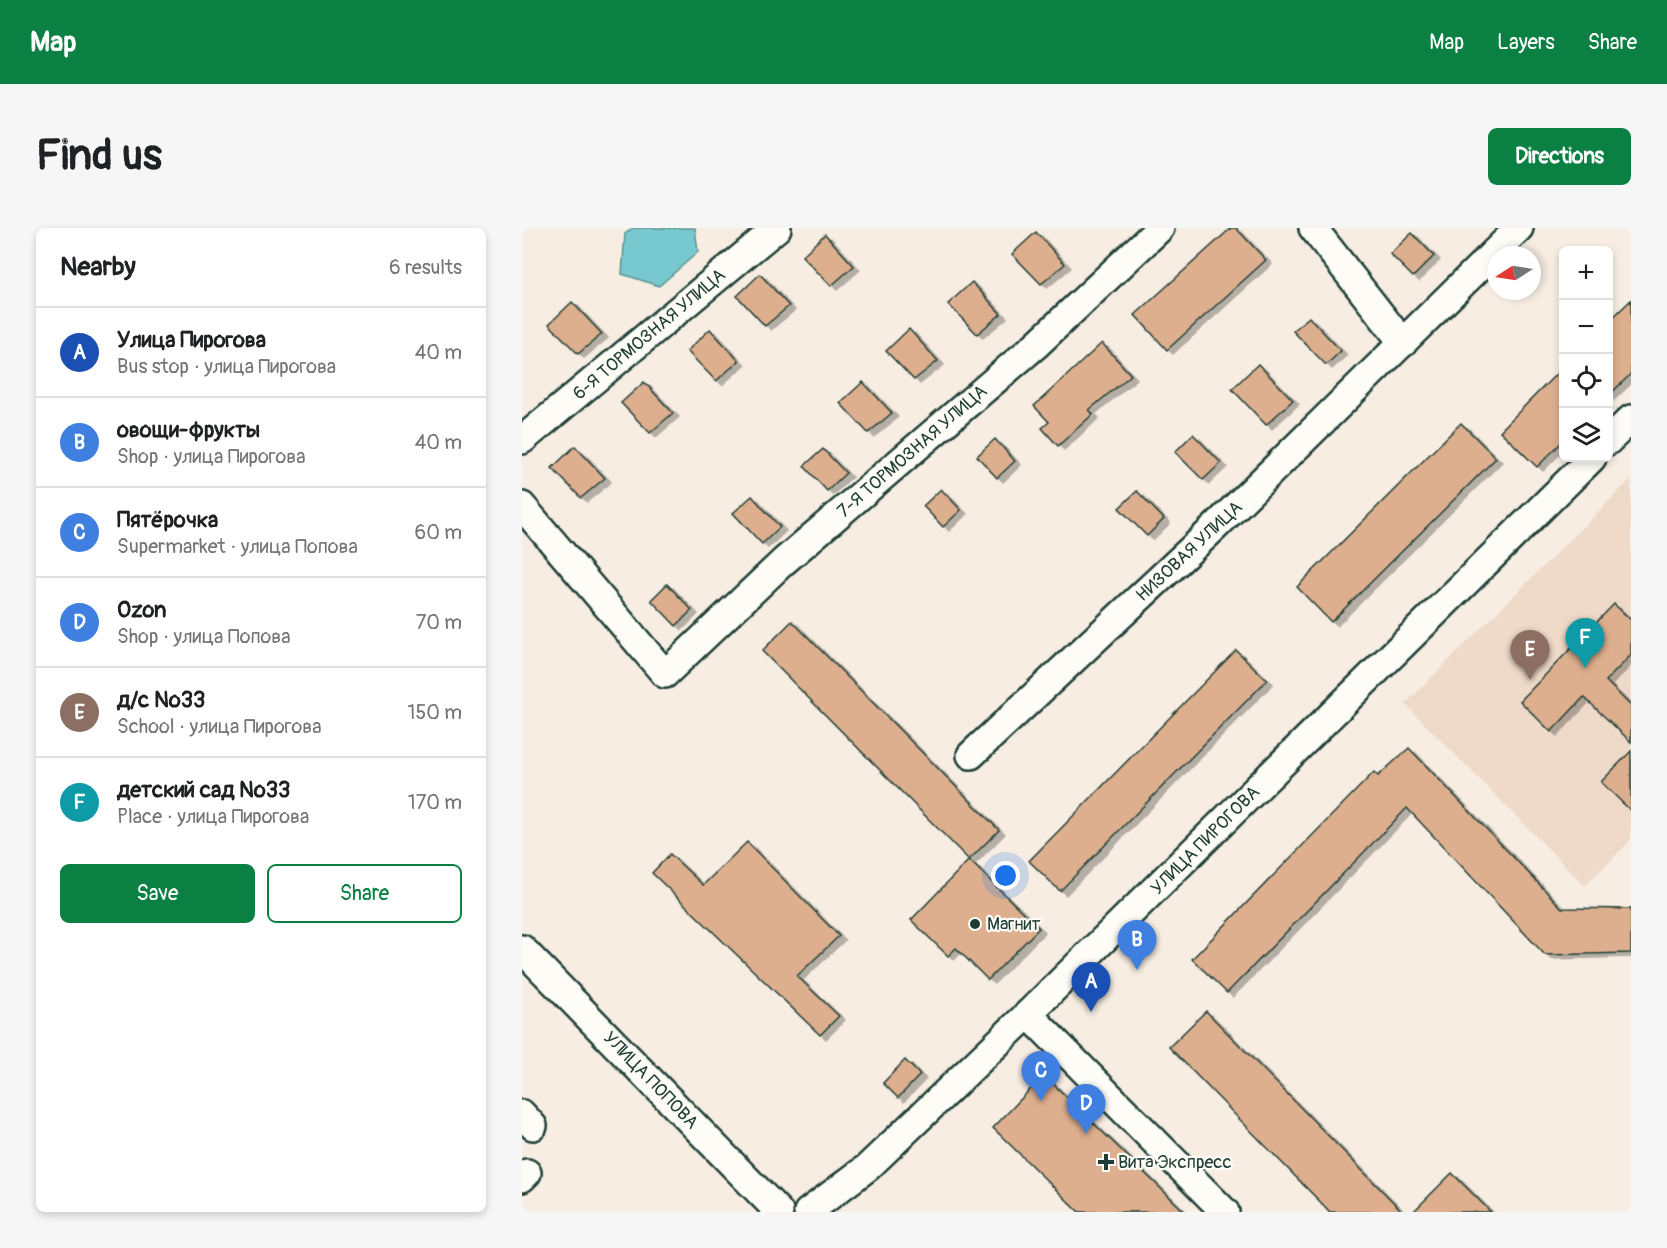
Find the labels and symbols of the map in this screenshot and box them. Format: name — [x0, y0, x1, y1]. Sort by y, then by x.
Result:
north arrow — [1487, 246, 1541, 300]
street label: 6-Я ТОРМОЗНАЯ УЛИЦА — [568, 264, 731, 405]
street label: 7-Я ТОРМОЗНАЯ УЛИЦА — [833, 380, 992, 523]
street label: НИЗОВАЯ УЛИЦА — [1131, 496, 1248, 607]
pin: F — [1566, 618, 1604, 668]
pin: E — [1510, 630, 1550, 680]
street label: УЛИЦА ПИРОГОВА — [1146, 781, 1265, 900]
your location — [991, 861, 1020, 890]
place label: Магнит — [987, 913, 1040, 936]
marker: Магнит — [968, 917, 982, 931]
pin: B — [1118, 920, 1156, 970]
pin: A — [1072, 962, 1110, 1012]
street label: УЛИЦА ПОПОВА — [598, 1027, 703, 1134]
pin: C — [1022, 1052, 1060, 1101]
pin: D — [1066, 1084, 1106, 1134]
place label: Вита Экспресс — [1118, 1151, 1232, 1174]
marker: Вита Экспресс — [1099, 1155, 1113, 1169]

